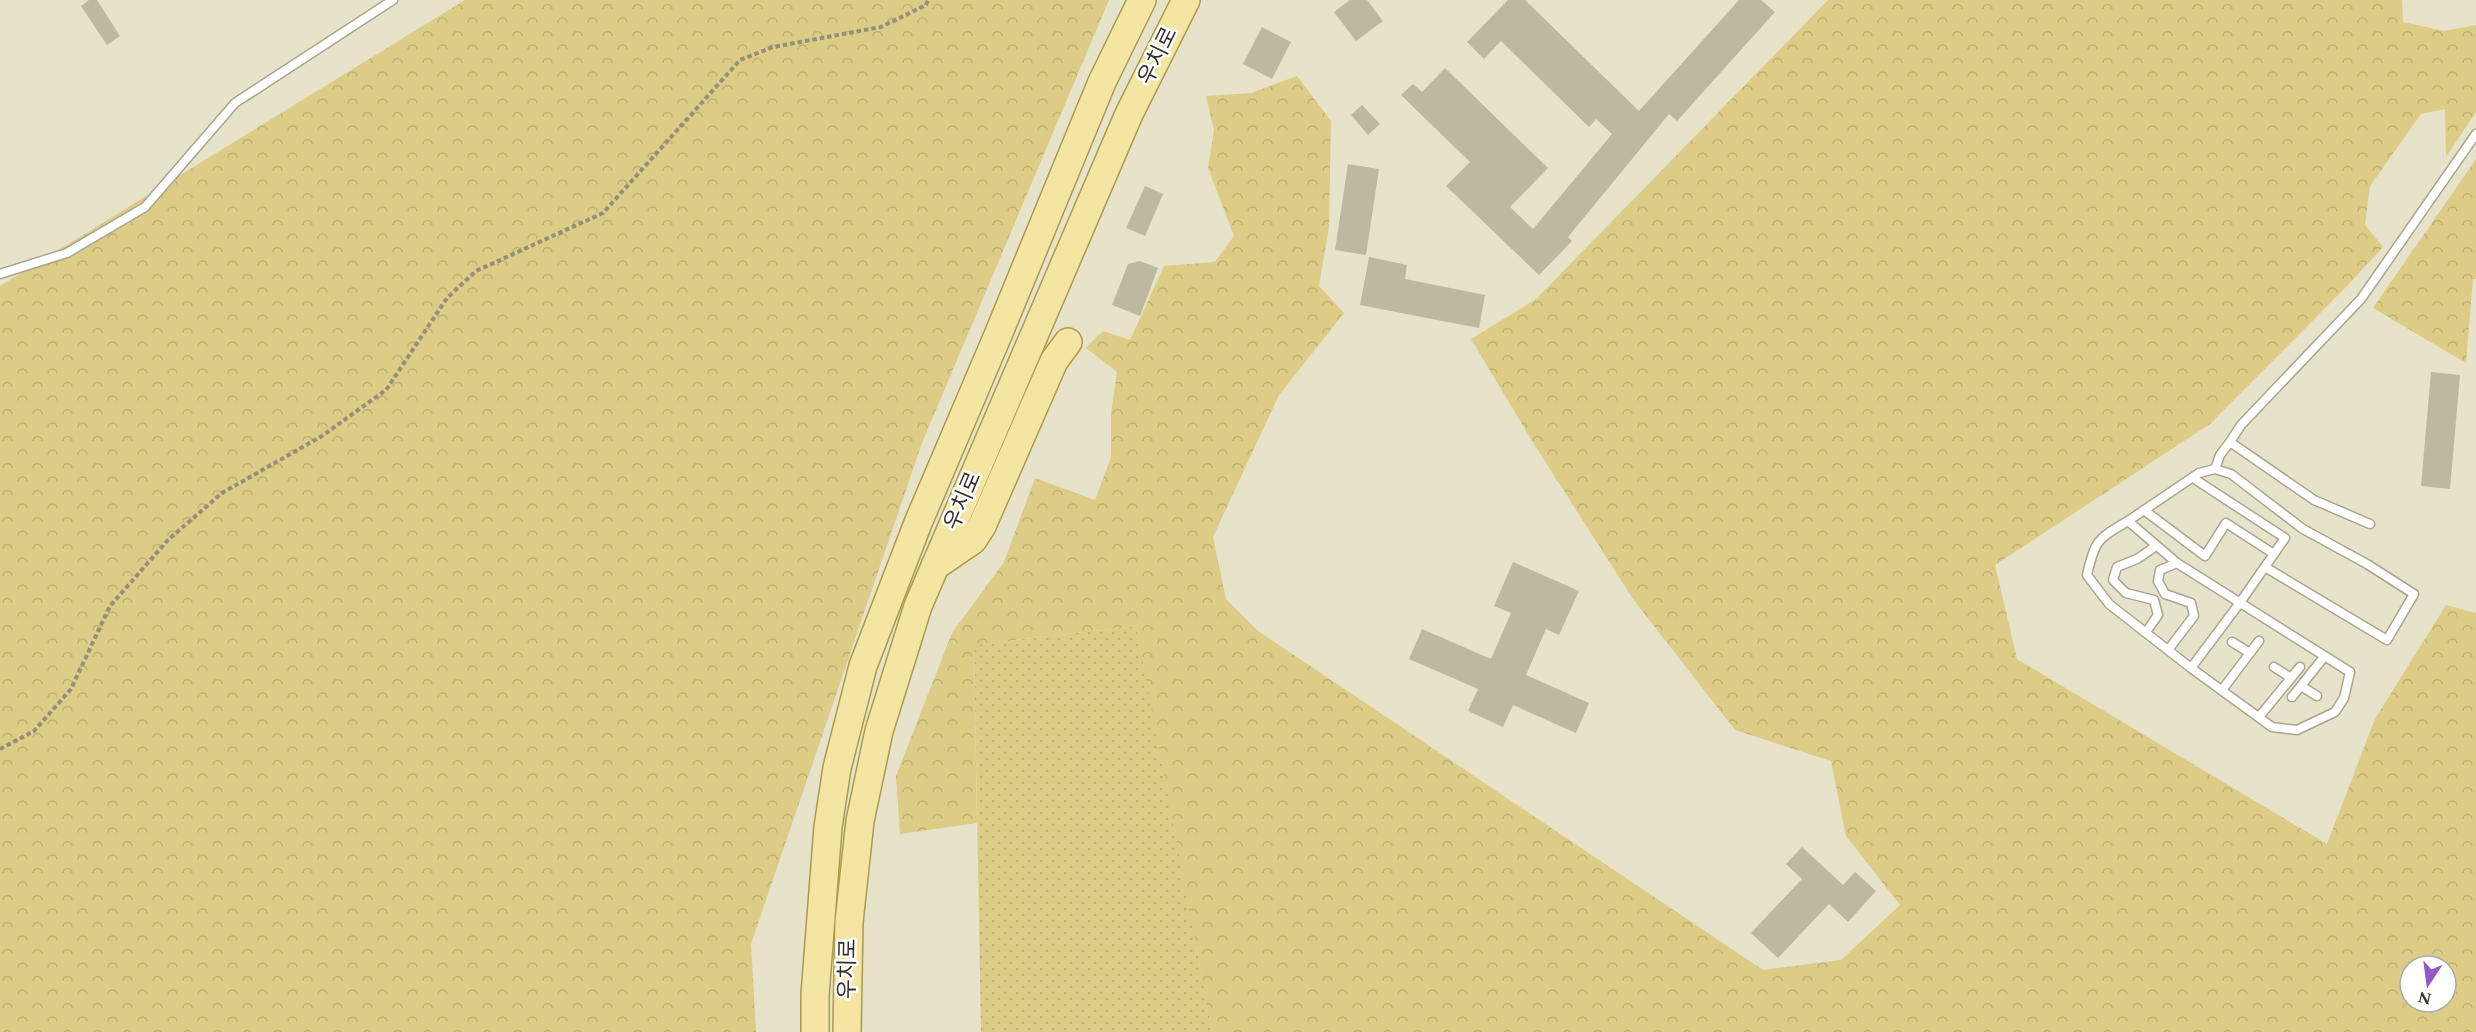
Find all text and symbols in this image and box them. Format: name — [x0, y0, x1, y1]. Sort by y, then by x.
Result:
street label: 우치로 — [1130, 21, 1186, 91]
street label: 우치로 — [936, 467, 990, 535]
street label: 우치로 — [831, 938, 865, 1000]
north arrow — [2398, 954, 2458, 1014]
text: N — [2416, 984, 2434, 1011]

